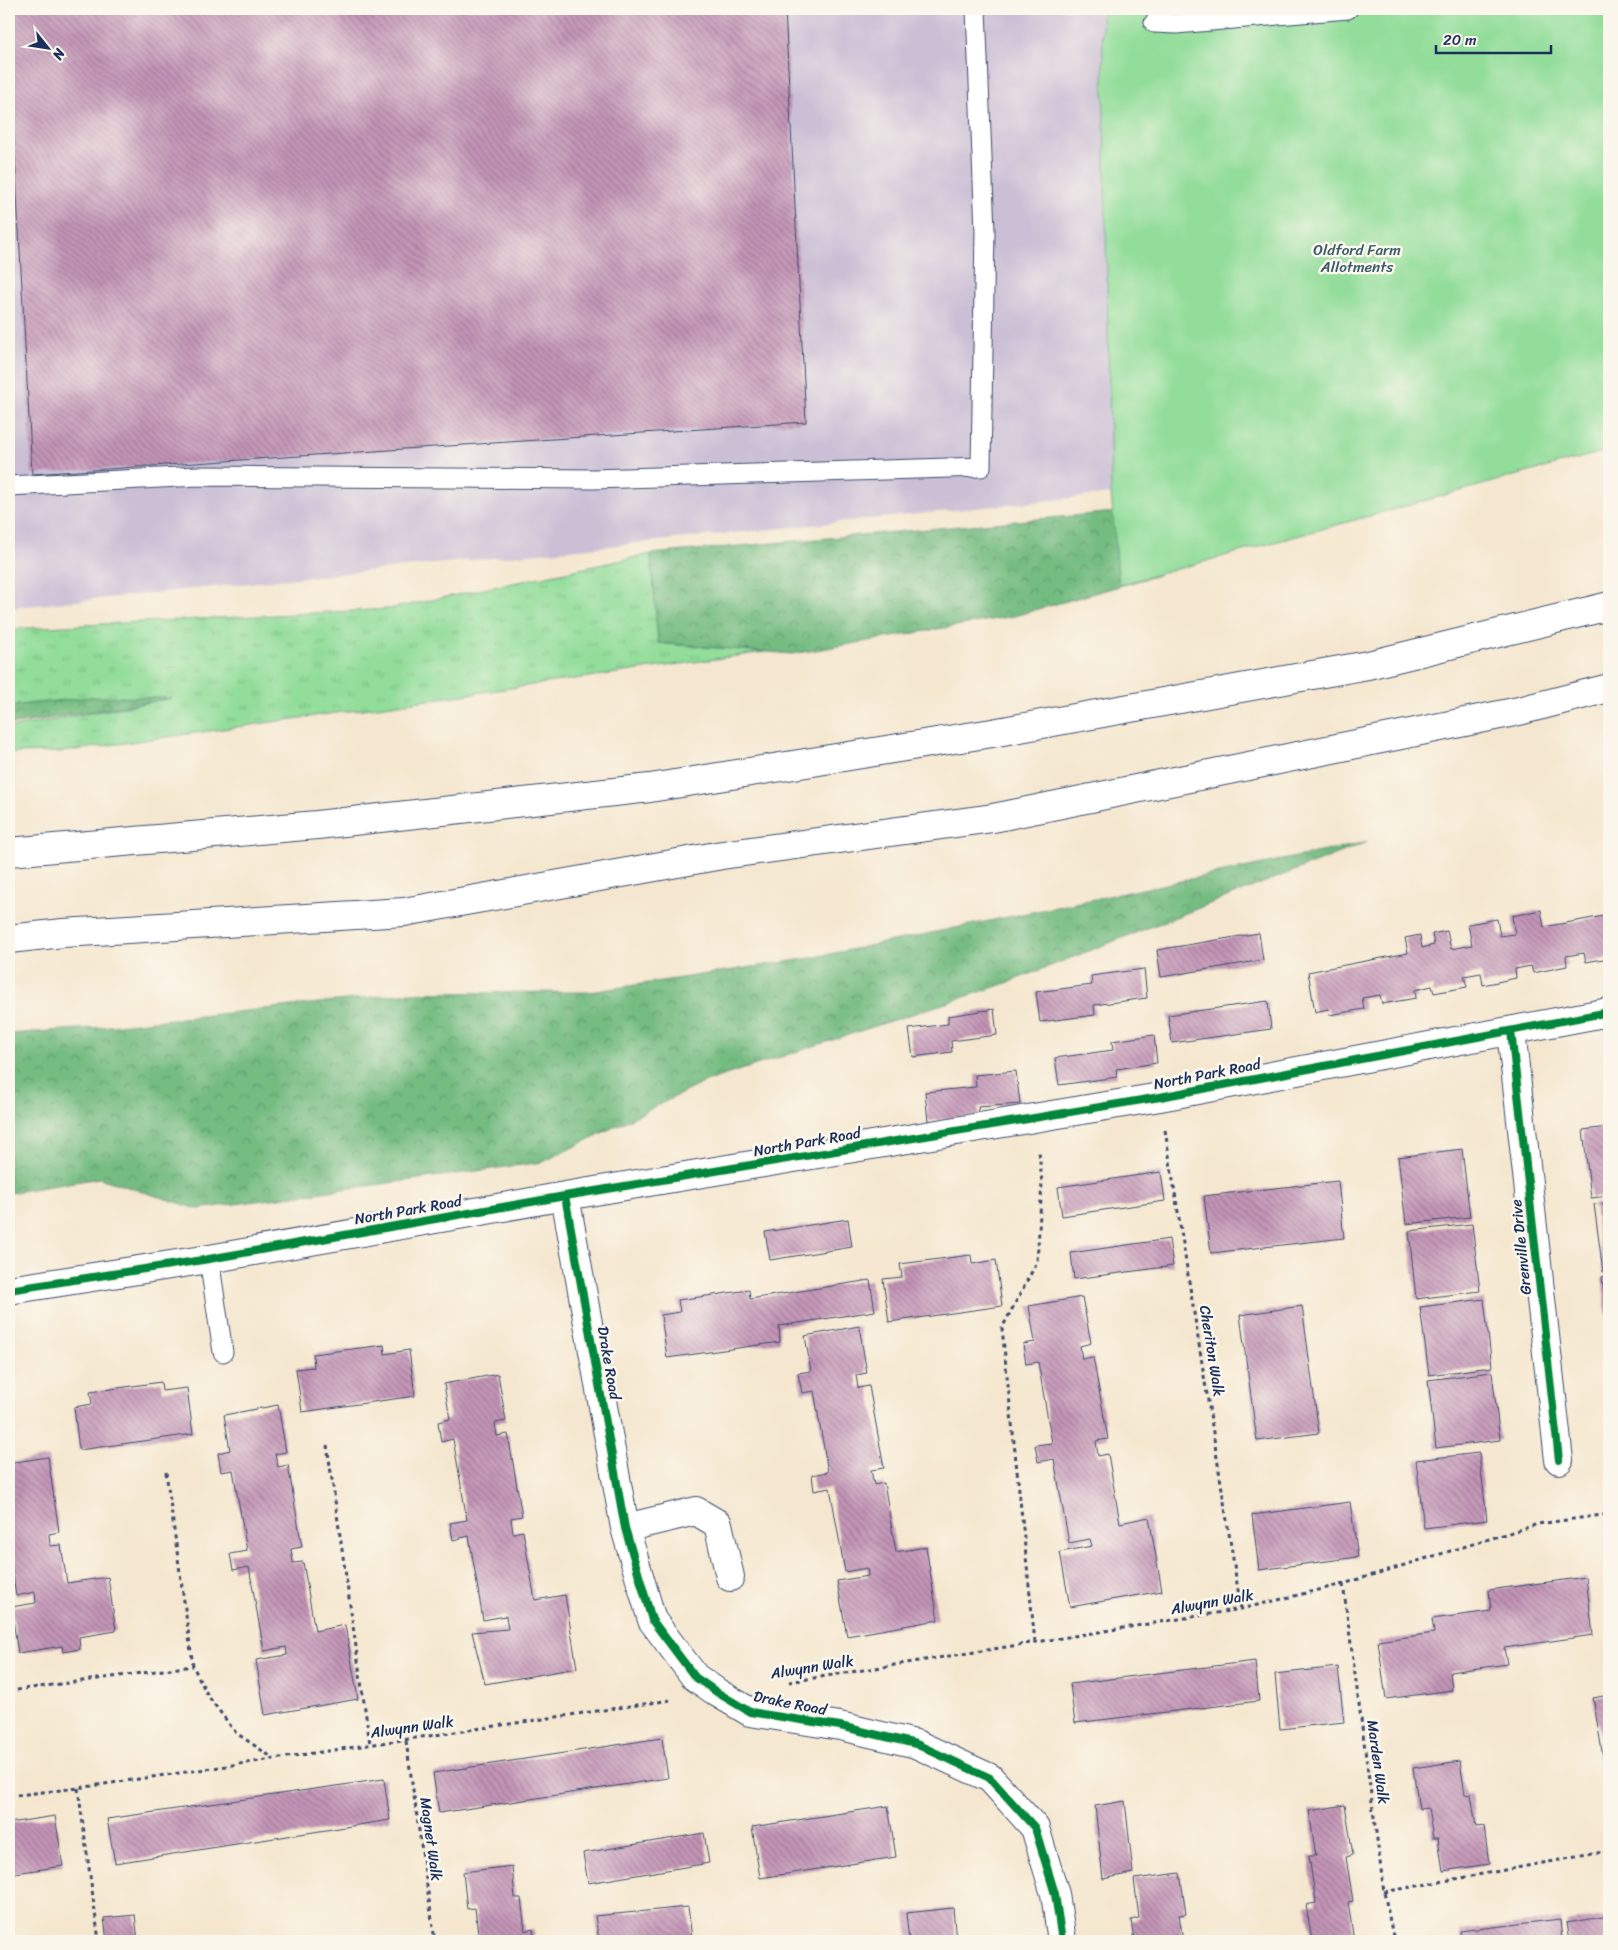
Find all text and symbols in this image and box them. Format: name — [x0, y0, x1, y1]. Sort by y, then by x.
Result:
north arrow — [22, 22, 72, 72]
scale bar — [1436, 22, 1550, 54]
text: 20 m — [1443, 27, 1477, 53]
text: N — [45, 43, 73, 65]
park label: Oldford Farm Allotments — [1313, 237, 1401, 280]
street label: North Park Road — [1151, 1051, 1264, 1097]
street label: North Park Road — [751, 1120, 864, 1164]
street label: North Park Road — [352, 1188, 465, 1232]
street label: Grenville Drive — [1503, 1198, 1539, 1296]
street label: Cheriton Walk — [1192, 1304, 1232, 1399]
street label: Drake Road — [590, 1324, 628, 1403]
street label: Alwynn Walk — [1168, 1582, 1256, 1622]
street label: Alwynn Walk — [768, 1647, 856, 1687]
street label: Drake Road — [751, 1683, 830, 1723]
street label: Alwynn Walk — [368, 1708, 456, 1746]
street label: Marden Walk — [1359, 1718, 1397, 1806]
street label: Magnet Walk — [412, 1795, 450, 1883]

